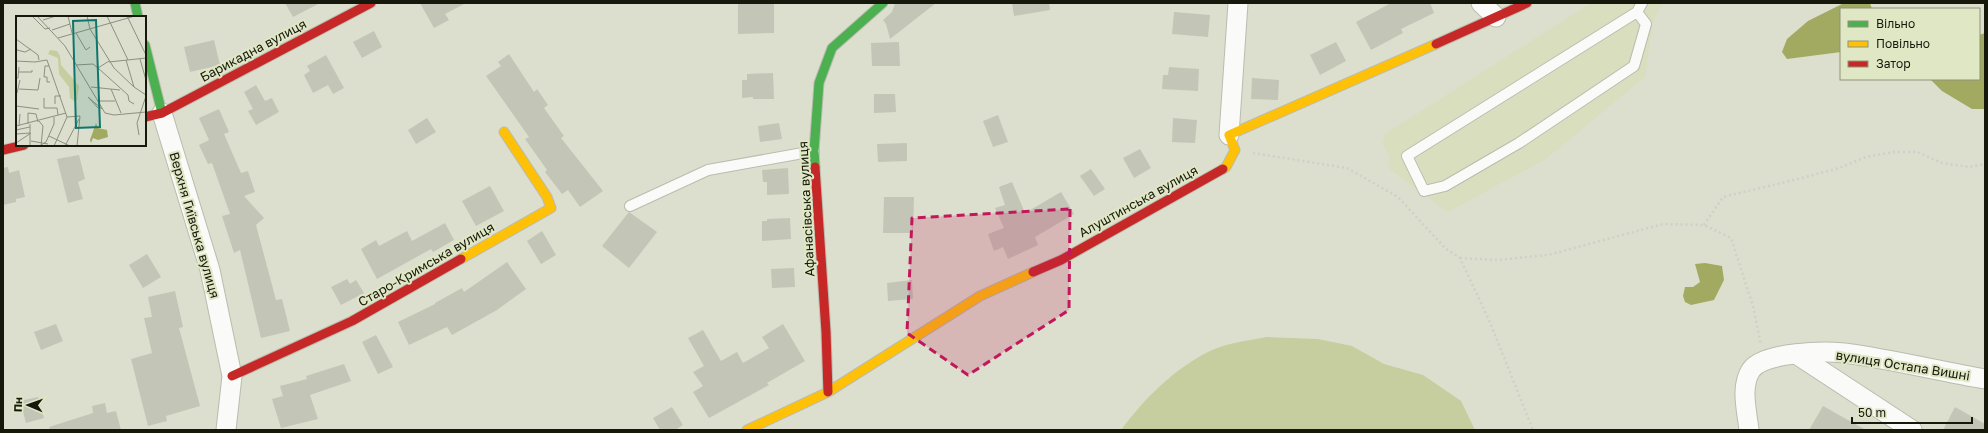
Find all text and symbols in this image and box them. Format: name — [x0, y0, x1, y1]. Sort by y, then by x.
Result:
legend — [1840, 8, 1980, 80]
street label: Барикадна вулиця — [197, 15, 309, 85]
inset map — [16, 16, 146, 146]
text: Вільно — [1876, 16, 1915, 31]
text: Повільно — [1876, 36, 1930, 51]
text: Затор — [1876, 56, 1911, 71]
street label: Афанасівська вулиця — [794, 141, 818, 277]
street label: Верхня Гиївська вулиця — [166, 150, 224, 300]
street label: Алуштинська вулиця — [1076, 162, 1200, 240]
street label: Старо-Кримська вулиця — [355, 218, 497, 310]
street label: вулиця Остапа Вишні — [1835, 346, 1971, 384]
north arrow — [8, 385, 48, 425]
text: Пн — [11, 397, 24, 412]
scale bar — [1852, 399, 1972, 425]
text: 50 m — [1858, 405, 1886, 420]

